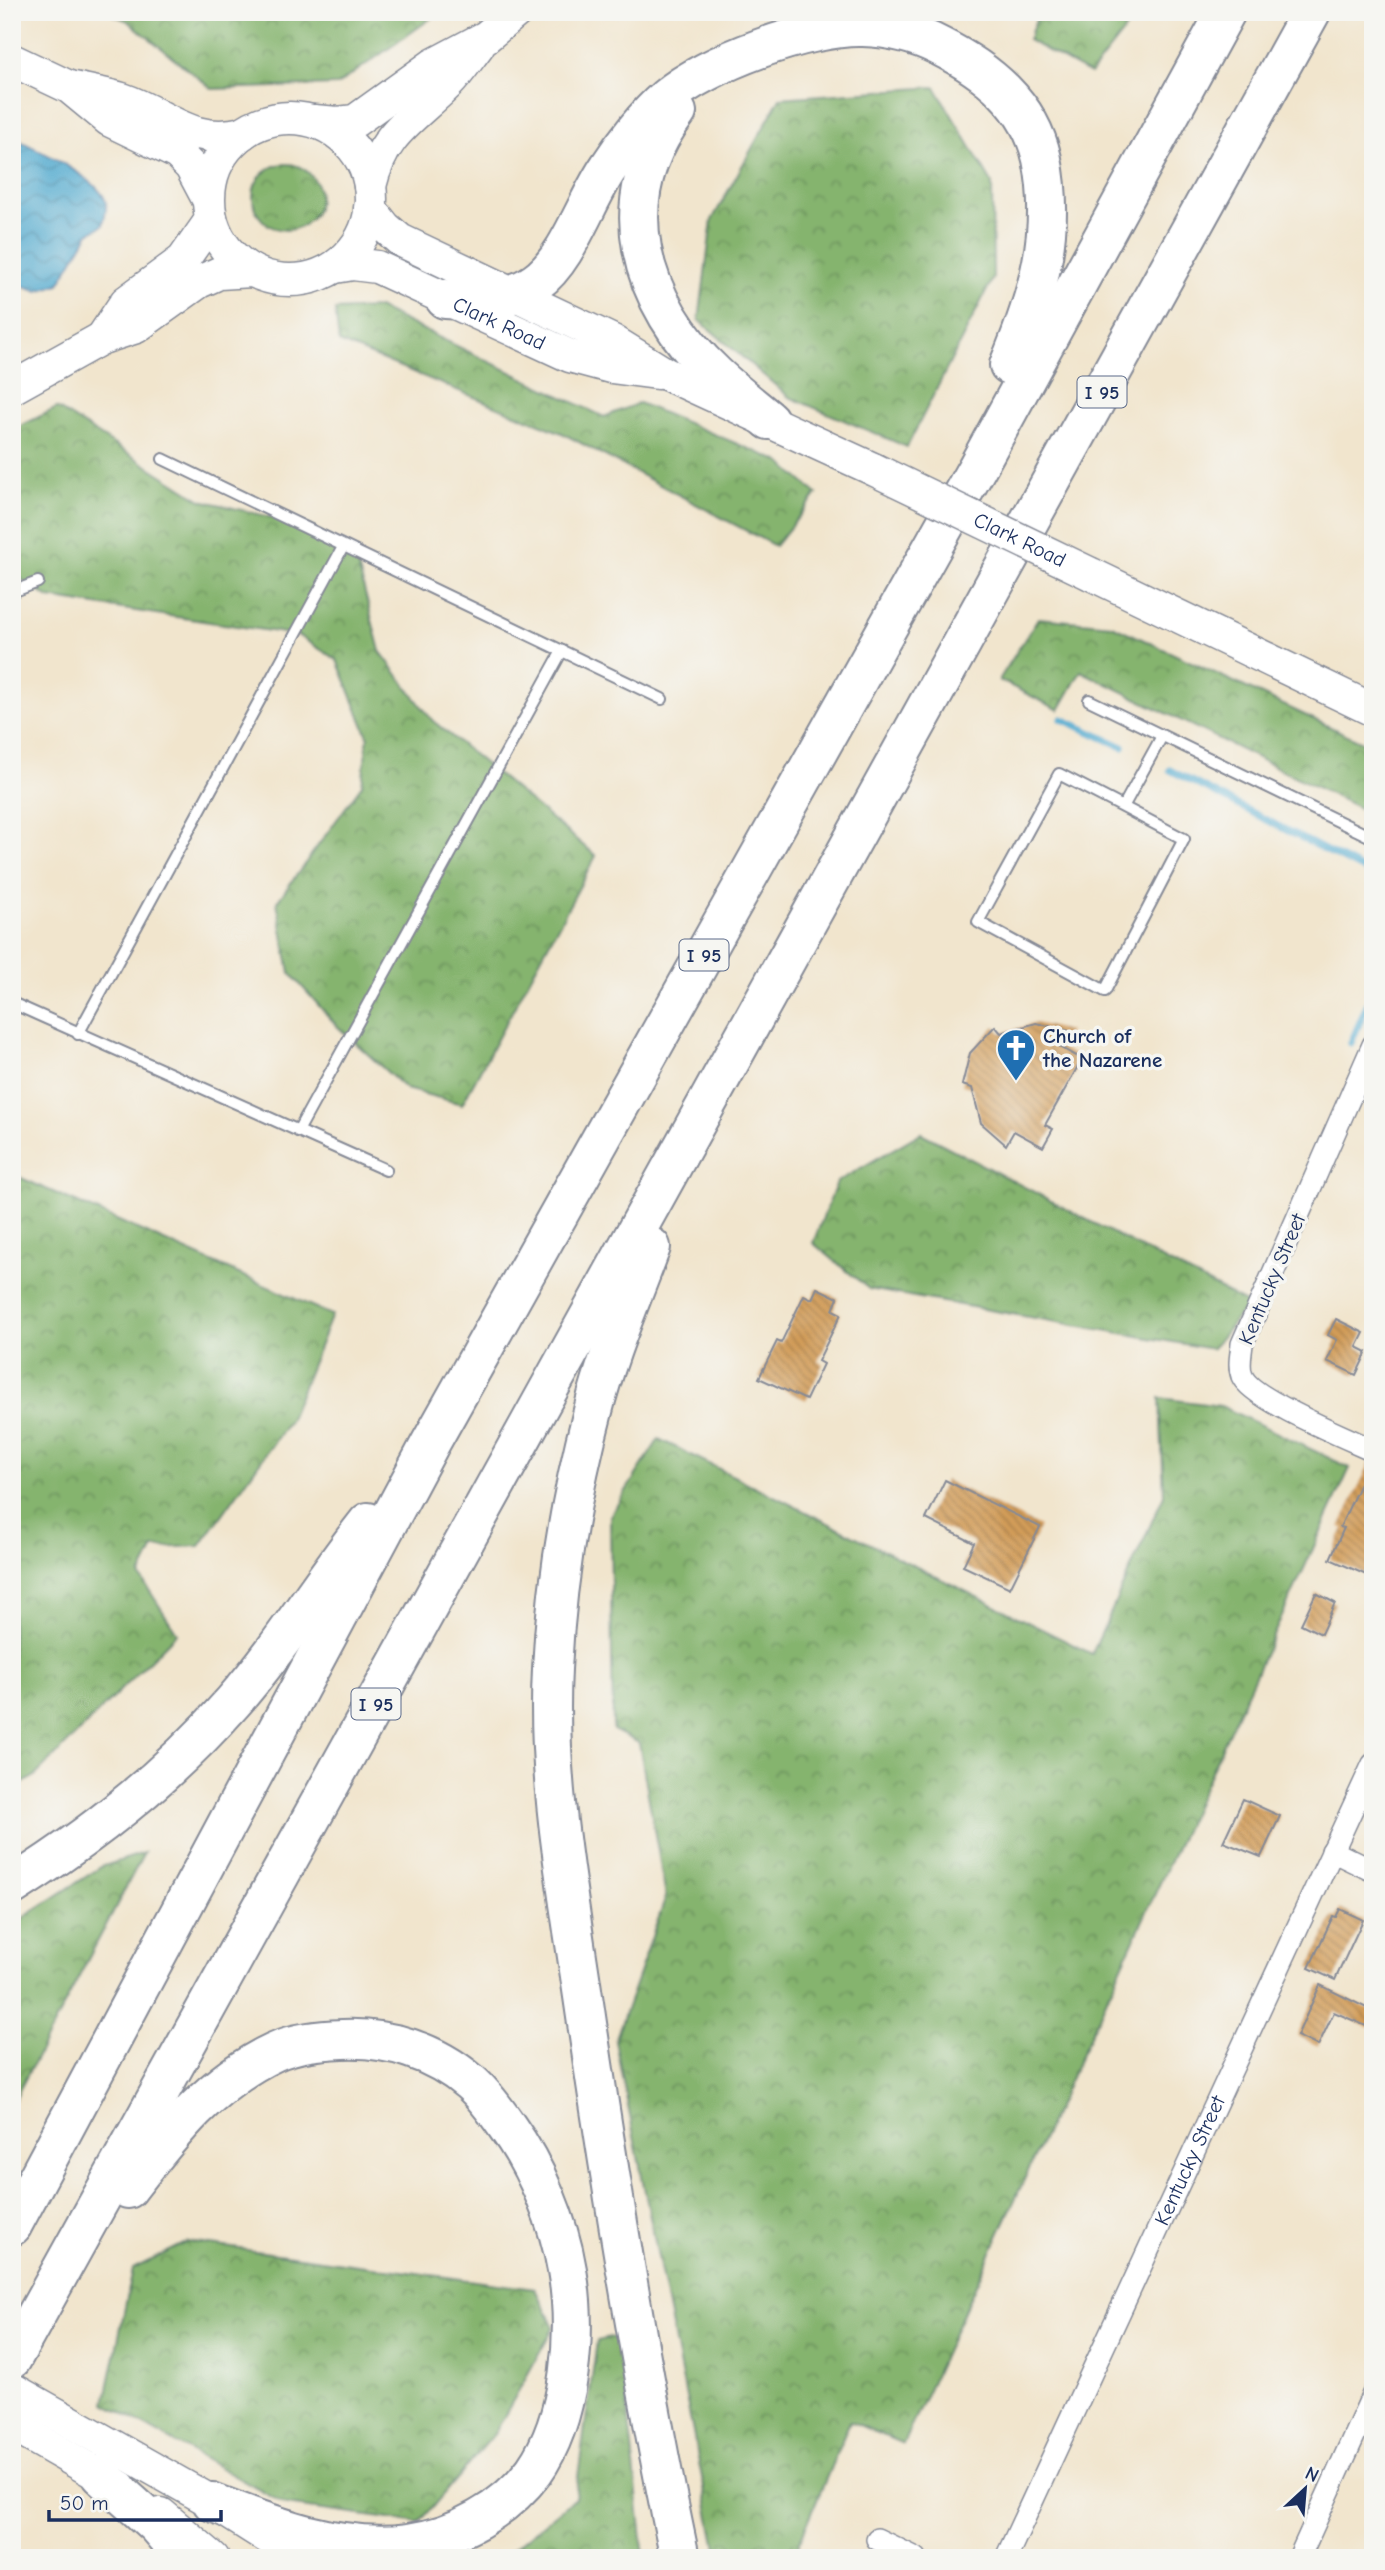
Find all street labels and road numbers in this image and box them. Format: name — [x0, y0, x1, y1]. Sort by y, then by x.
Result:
street label: Clark Road — [449, 292, 549, 355]
road number: I 95 — [1078, 376, 1126, 408]
street label: Clark Road — [970, 507, 1070, 572]
road number: I 95 — [680, 939, 728, 970]
street label: Kentucky Street — [1234, 1209, 1311, 1348]
road number: I 95 — [352, 1688, 400, 1720]
street label: Kentucky Street — [1150, 2091, 1230, 2229]

